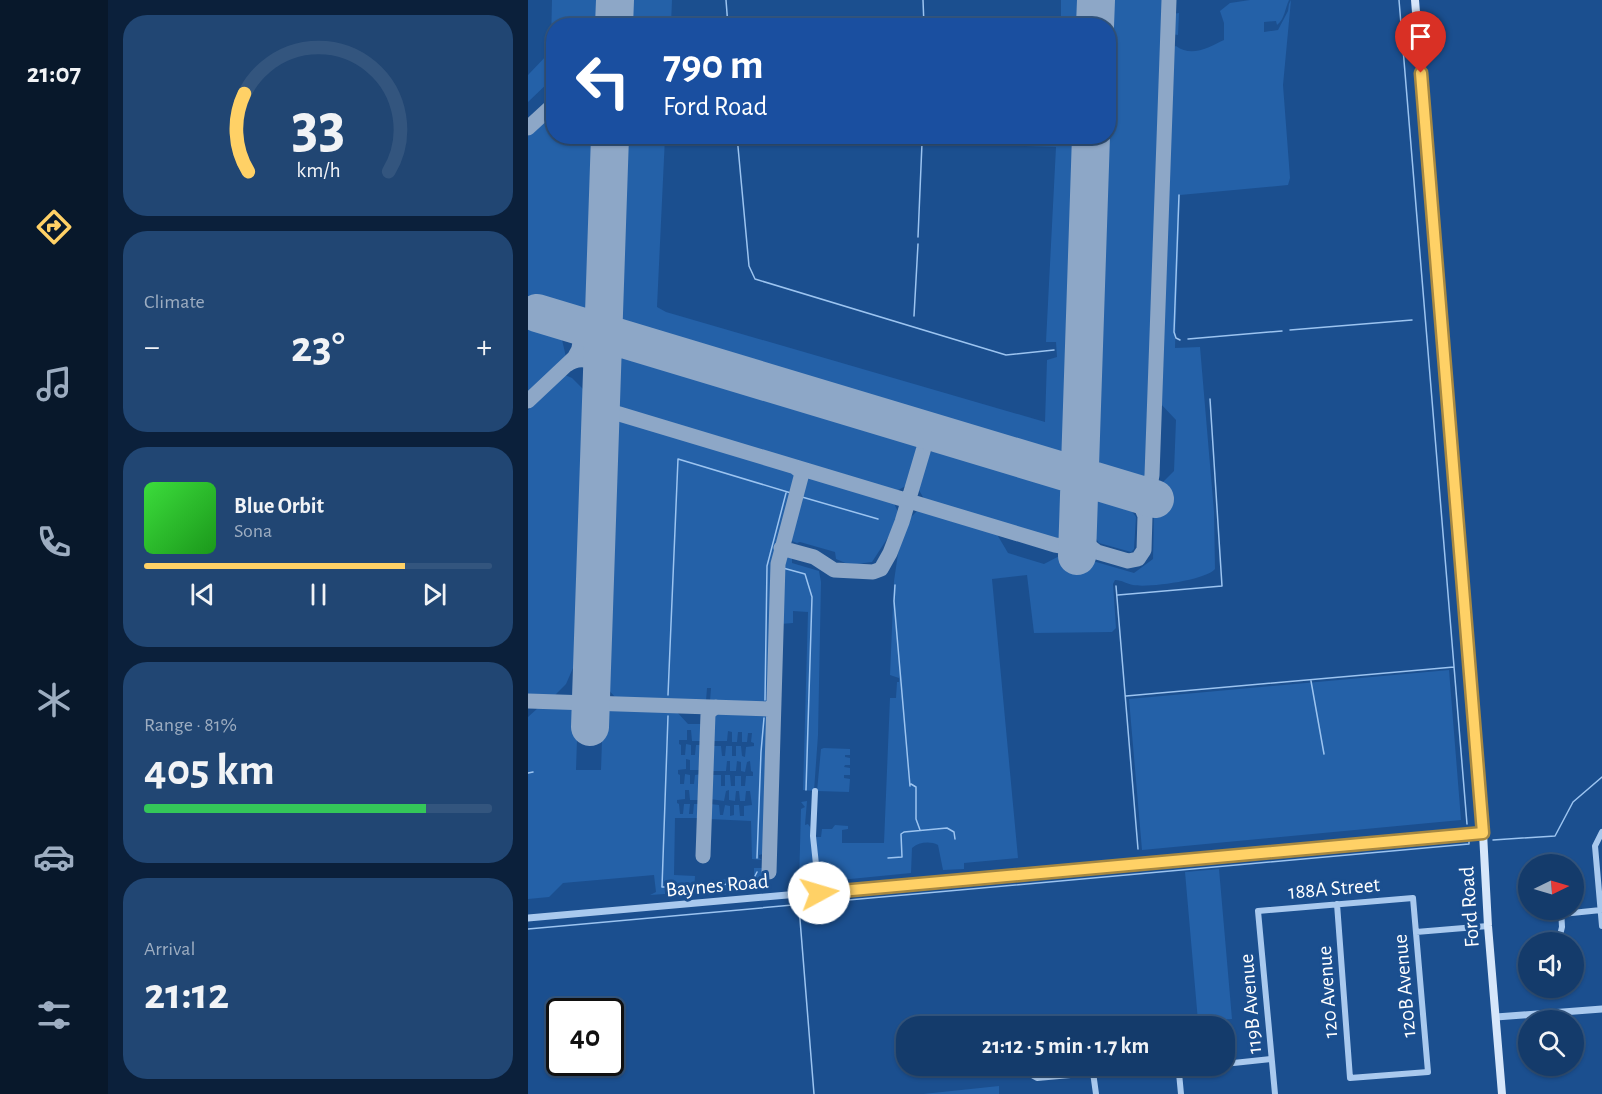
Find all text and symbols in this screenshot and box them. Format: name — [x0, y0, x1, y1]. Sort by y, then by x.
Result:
pin — [1395, 11, 1446, 73]
icon: arrive — [1404, 20, 1437, 53]
icon: left — [564, 42, 642, 120]
text: 790 m — [663, 44, 764, 86]
text: 21:07 — [27, 60, 81, 87]
text: Ford Road — [663, 93, 768, 120]
text: 33 — [291, 97, 345, 159]
text: km/h — [296, 161, 340, 182]
icon: directions — [33, 206, 75, 248]
text: Climate — [144, 292, 205, 312]
text: 23° — [291, 325, 345, 370]
text: − — [144, 331, 160, 364]
text: + — [476, 331, 492, 364]
icon: music — [33, 363, 75, 405]
text: Blue Orbit — [234, 495, 324, 517]
icon: phone — [33, 521, 75, 563]
text: Sona — [234, 521, 272, 541]
icon: previous — [186, 578, 219, 611]
icon: pause — [302, 578, 335, 611]
icon: next — [418, 578, 451, 611]
icon: climate — [33, 679, 75, 721]
text: Range · 81% — [144, 715, 237, 735]
text: 405 km — [144, 748, 275, 793]
icon: car — [33, 836, 75, 878]
north arrow — [1518, 854, 1584, 920]
map controls — [1518, 854, 1584, 1076]
position arrow — [787, 861, 851, 925]
street label: Ford Road — [1456, 866, 1483, 948]
street label: Baynes Road — [665, 871, 769, 900]
street label: 188A Street — [1287, 874, 1381, 903]
button: sound — [1518, 932, 1584, 998]
street label: 120B Avenue — [1390, 933, 1419, 1039]
text: Arrival — [144, 939, 195, 959]
street label: 120 Avenue — [1314, 945, 1341, 1039]
street label: 119B Avenue — [1236, 953, 1265, 1055]
text: 21:12 — [144, 972, 229, 1017]
icon: filters — [33, 994, 75, 1036]
speed limit sign: 40 — [546, 998, 624, 1076]
button: search — [1518, 1010, 1584, 1076]
text: 21:12 · 5 min · 1.7 km — [982, 1035, 1149, 1057]

